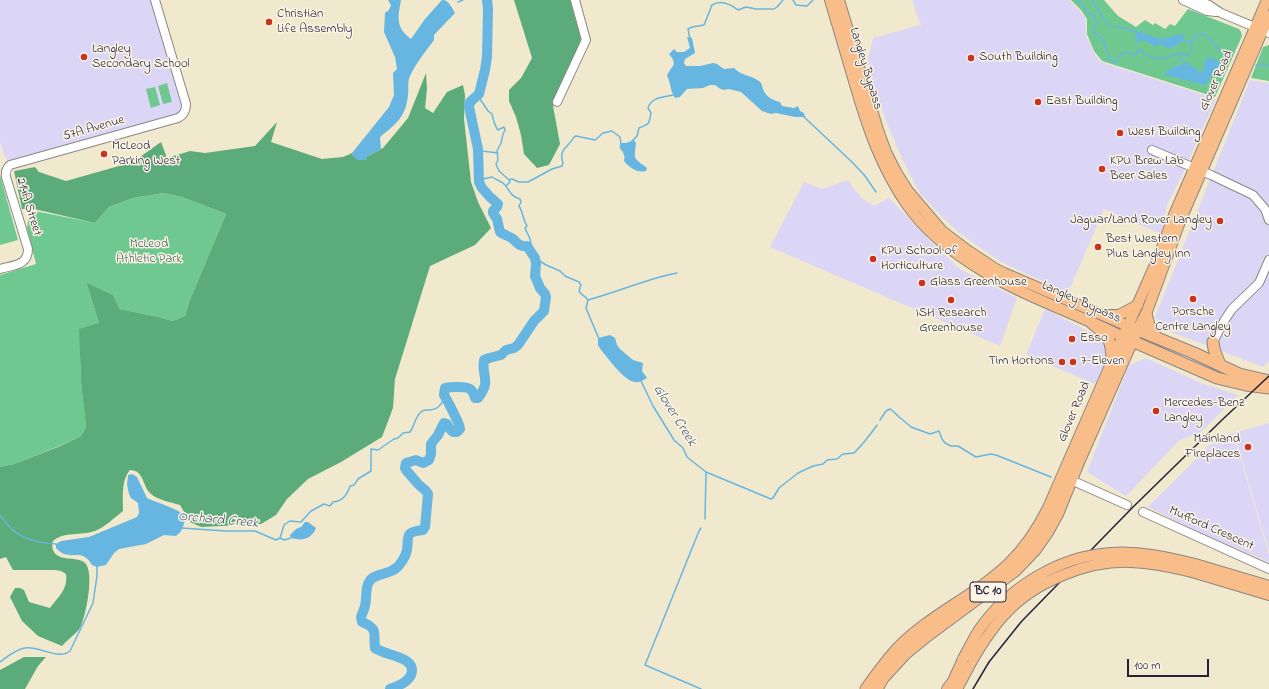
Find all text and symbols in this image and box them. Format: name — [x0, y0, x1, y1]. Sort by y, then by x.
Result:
place label: Christian Life Assembly — [277, 7, 352, 38]
marker: Christian Life Assembly — [264, 17, 274, 27]
street label: Langley Bypass — [845, 26, 885, 112]
place label: Langley Secondary School — [92, 42, 190, 73]
street label: Glover Road — [1197, 49, 1237, 113]
place label: South Building — [979, 50, 1058, 66]
marker: Langley Secondary School — [79, 52, 89, 62]
marker: South Building — [966, 53, 976, 63]
place label: East Building — [1046, 94, 1118, 110]
marker: East Building — [1033, 97, 1043, 107]
street label: 57A Avenue — [62, 113, 126, 145]
place label: West Building — [1128, 125, 1201, 141]
marker: West Building — [1115, 128, 1125, 138]
place label: McLeod Parking West — [112, 139, 180, 170]
marker: McLeod Parking West — [99, 149, 109, 159]
place label: KPU Brew Lab Beer Sales — [1110, 154, 1184, 185]
marker: KPU Brew Lab Beer Sales — [1097, 164, 1107, 174]
street label: 214A Street — [12, 176, 44, 238]
place label: Jaguar/Land Rover Langley — [1070, 213, 1212, 229]
marker: Jaguar/Land Rover Langley — [1215, 216, 1225, 226]
place label: Best Western Plus Langley Inn — [1106, 232, 1190, 263]
park label: McLeod Athletic Park — [116, 237, 182, 268]
marker: Best Western Plus Langley Inn — [1093, 242, 1103, 252]
place label: KPU School of Horticulture — [881, 244, 957, 275]
marker: KPU School of Horticulture — [868, 254, 878, 264]
place label: Glass Greenhouse — [930, 275, 1027, 291]
marker: Glass Greenhouse — [917, 278, 927, 288]
street label: Langley Bypass — [1039, 279, 1123, 327]
marker: Porsche Centre Langley — [1188, 294, 1198, 304]
marker: ISH Research Greenhouse — [946, 295, 956, 305]
place label: Porsche Centre Langley — [1155, 305, 1231, 336]
place label: ISH Research Greenhouse — [916, 306, 986, 337]
place label: Esso — [1080, 331, 1108, 347]
marker: Esso — [1067, 334, 1077, 344]
place label: Tim Hortons — [988, 354, 1054, 370]
place label: 7-Eleven — [1081, 354, 1125, 370]
marker: Tim Hortons — [1057, 357, 1067, 367]
marker: 7-Eleven — [1068, 357, 1078, 367]
street label: Glover Road — [1055, 380, 1095, 444]
water label: Glover Creek — [649, 382, 699, 450]
place label: Mercedes-Benz Langley — [1164, 396, 1244, 427]
marker: Mercedes-Benz Langley — [1151, 406, 1161, 416]
place label: Mainland Fireplaces — [1185, 432, 1240, 463]
marker: Mainland Fireplaces — [1243, 442, 1253, 452]
street label: Mufford Crescent — [1166, 503, 1256, 555]
water label: Orchard Creek — [177, 509, 259, 533]
road number: BC 10 — [970, 582, 1006, 602]
scale bar — [1129, 651, 1211, 677]
text: 100 m — [1134, 657, 1161, 675]

